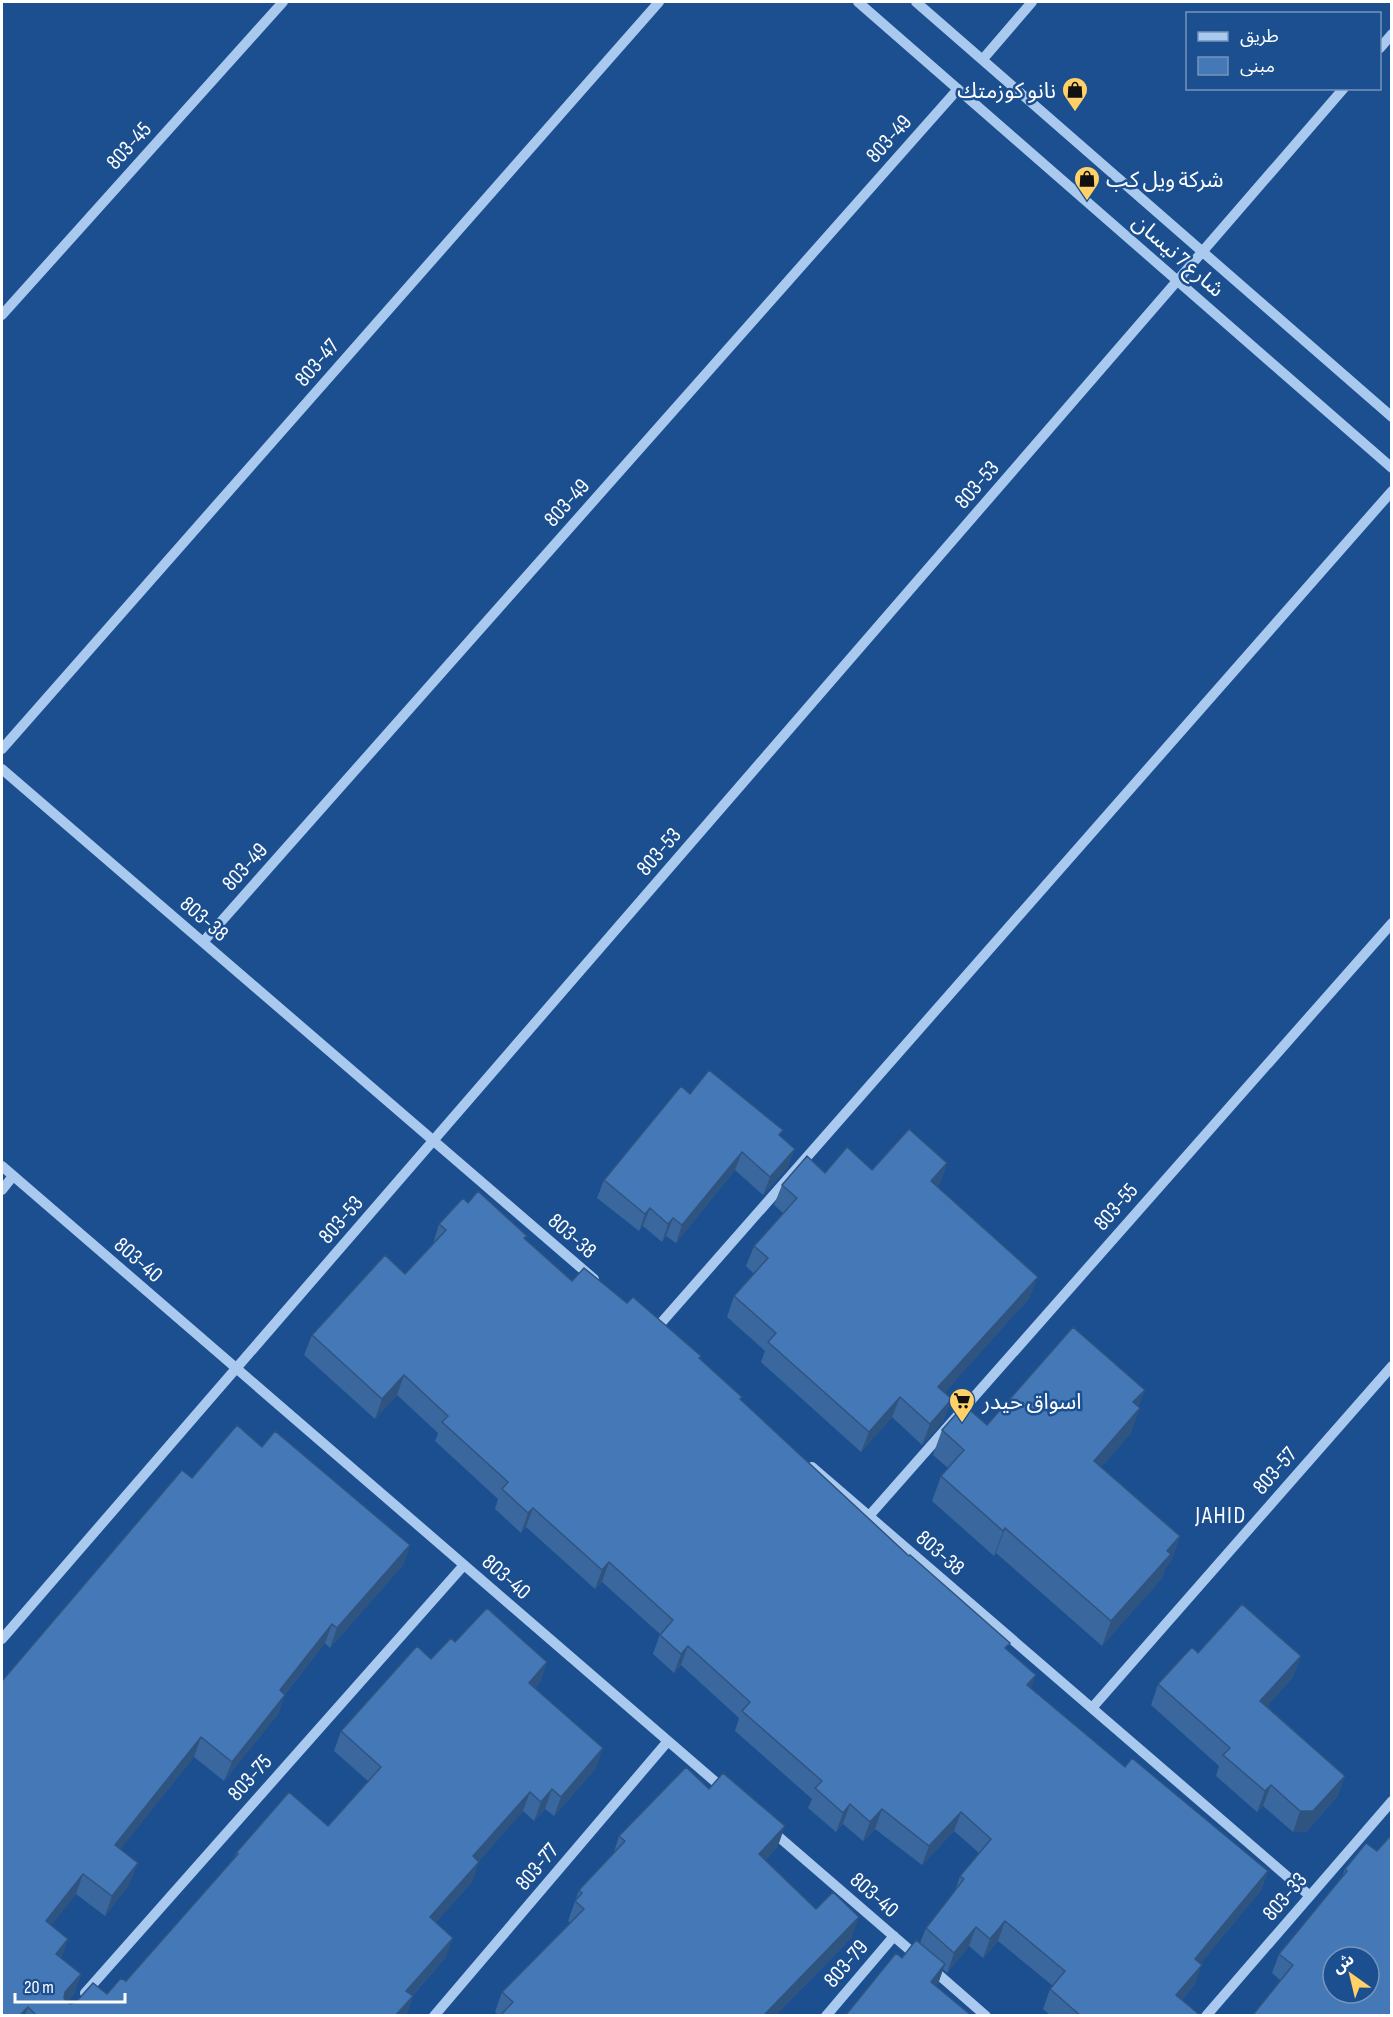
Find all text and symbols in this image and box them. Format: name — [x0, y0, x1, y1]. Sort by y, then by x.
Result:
legend — [1186, 12, 1381, 90]
text: طريق — [1240, 26, 1279, 47]
text: مبنى — [1240, 56, 1275, 77]
shop icon: نانو كوزمتك — [1060, 75, 1090, 113]
place label: نانو كوزمتك — [957, 78, 1056, 105]
street label: 803-49 — [860, 109, 918, 169]
street label: 803-45 — [101, 116, 158, 175]
shop icon: شركة ويل كب — [1072, 164, 1102, 202]
place label: شركة ويل كب — [1106, 167, 1223, 194]
street label: شارع 7 نيسان — [1125, 209, 1230, 305]
street label: 803-47 — [289, 333, 345, 392]
street label: 803-53 — [949, 455, 1005, 515]
street label: 803-49 — [538, 473, 596, 533]
street label: 803-53 — [631, 822, 687, 882]
street label: 803-49 — [216, 837, 274, 897]
street label: 803-38 — [174, 891, 234, 948]
street label: 803-55 — [1088, 1177, 1144, 1236]
street label: 803-53 — [313, 1190, 369, 1250]
street label: 803-38 — [542, 1208, 602, 1265]
street label: 803-40 — [108, 1232, 168, 1289]
supermarket icon: اسواق حيدر — [947, 1386, 977, 1424]
place label: اسواق حيدر — [981, 1389, 1082, 1416]
street label: 803-57 — [1247, 1441, 1303, 1500]
district label: JAHID — [1194, 1501, 1247, 1530]
street label: 803-38 — [910, 1525, 970, 1582]
street label: 803-40 — [476, 1549, 536, 1606]
street label: 803-75 — [222, 1749, 278, 1807]
street label: 803-77 — [510, 1838, 565, 1896]
street label: 803-40 — [844, 1867, 904, 1924]
street label: 803-33 — [1257, 1867, 1313, 1927]
street label: 803-79 — [818, 1935, 874, 1993]
north arrow — [1321, 1945, 1381, 2005]
text: ش — [1329, 1950, 1358, 1978]
scale bar — [15, 1966, 124, 2004]
text: 20 m — [24, 1977, 54, 1998]

